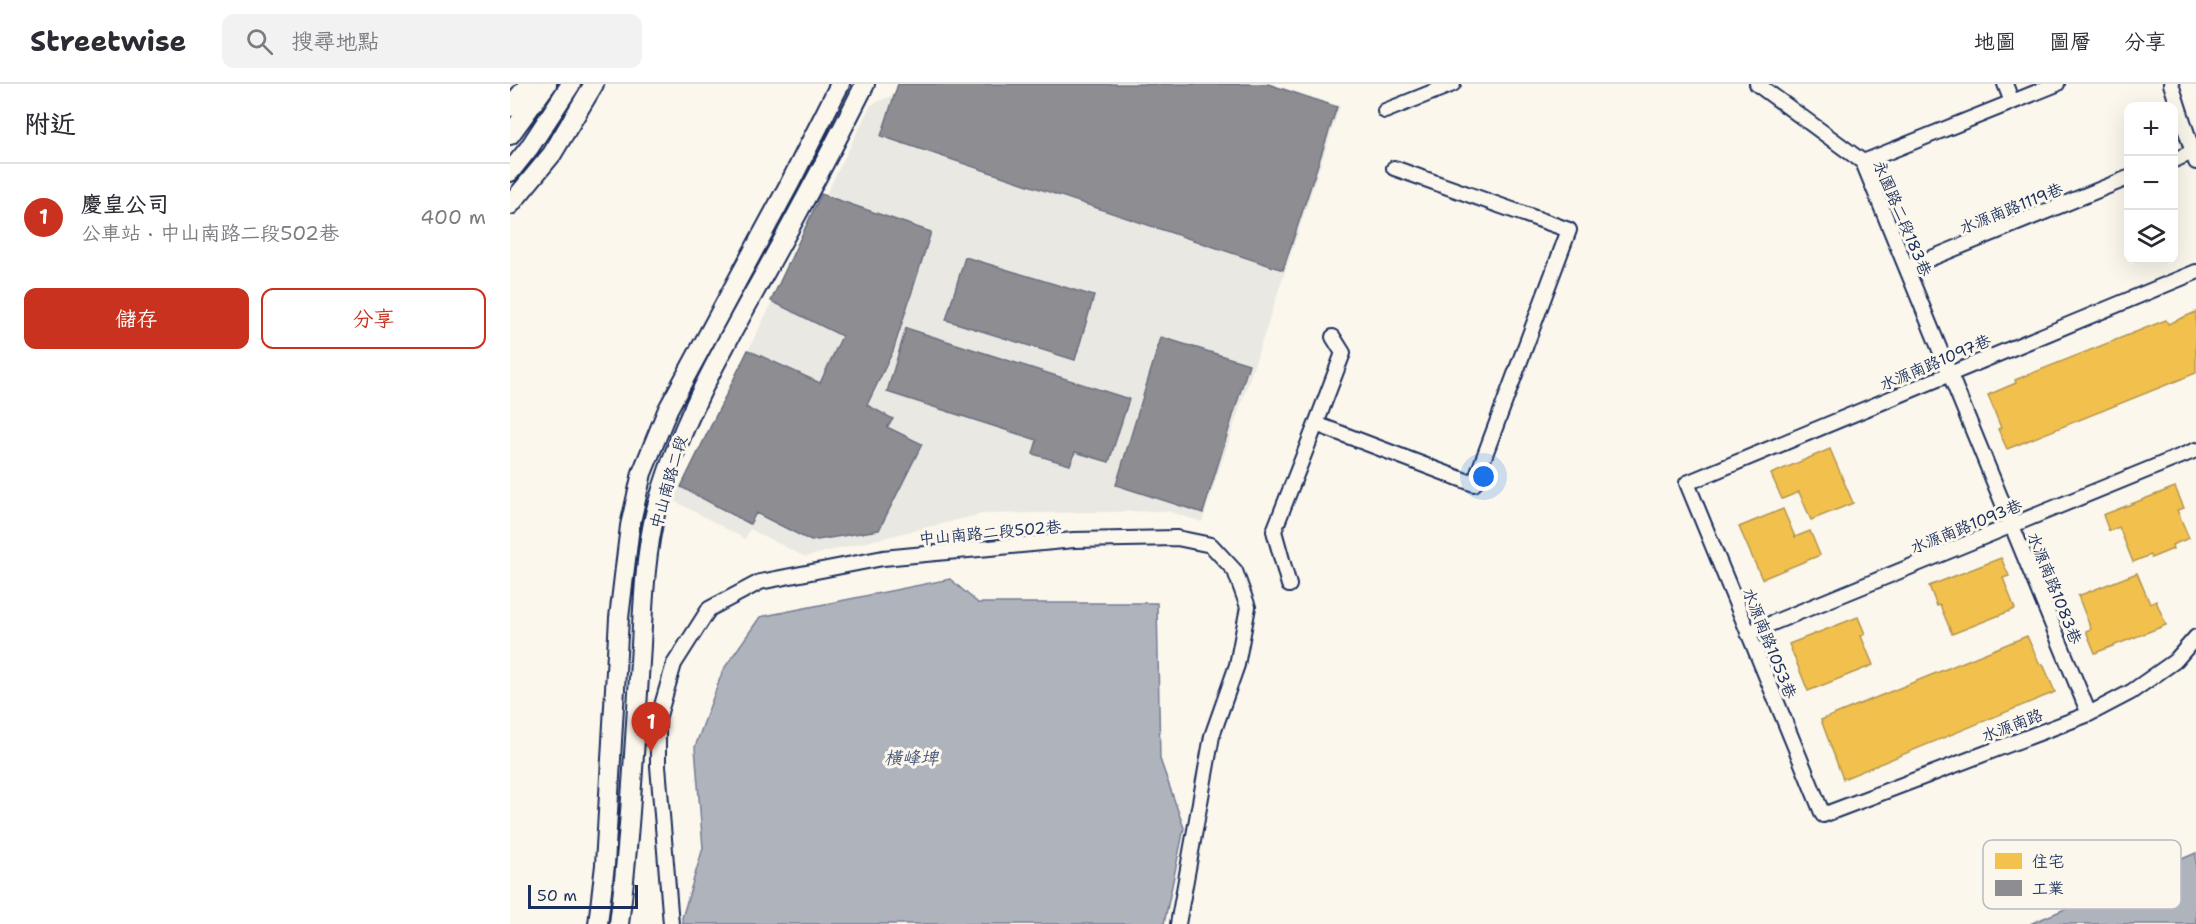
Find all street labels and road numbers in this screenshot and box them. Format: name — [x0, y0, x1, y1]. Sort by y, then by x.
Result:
street label: 永園路二段183巷 — [1869, 157, 1936, 279]
street label: 水源南路1119巷 — [1956, 178, 2066, 239]
street label: 水源南路1097巷 — [1877, 330, 1994, 395]
street label: 中山南路二段 — [645, 433, 692, 531]
street label: 水源南路1093巷 — [1907, 495, 2025, 558]
street label: 中山南路二段502巷 — [918, 516, 1062, 549]
street label: 水源南路1083巷 — [2023, 529, 2087, 647]
street label: 水源南路1053巷 — [1738, 585, 1801, 702]
street label: 水源南路 — [1979, 704, 2046, 747]

